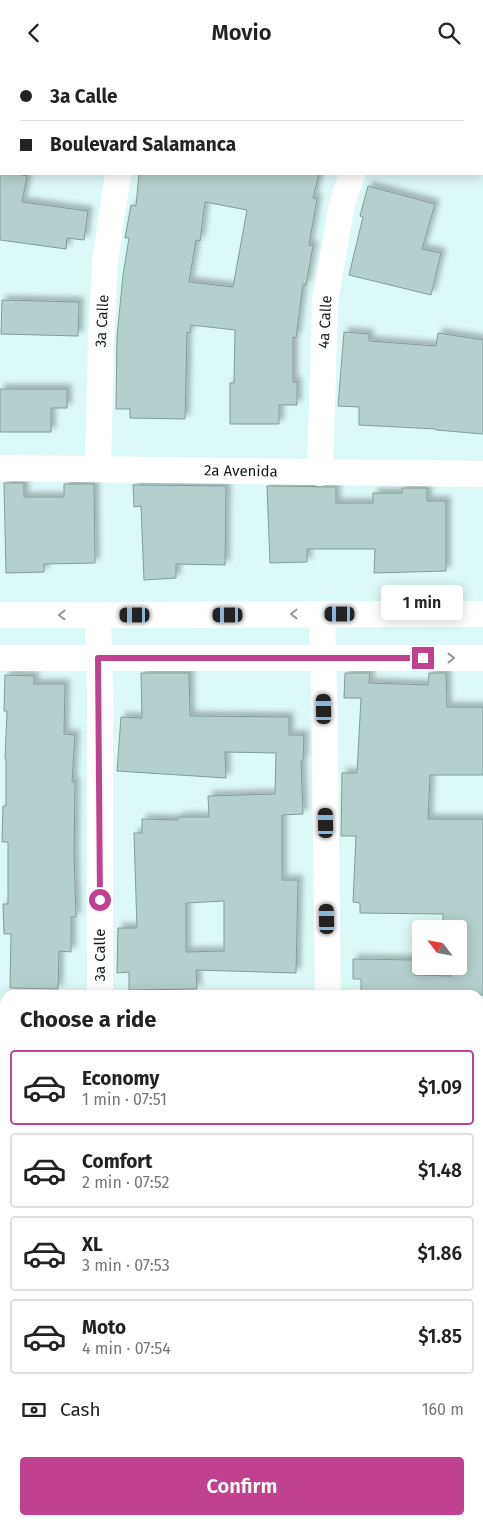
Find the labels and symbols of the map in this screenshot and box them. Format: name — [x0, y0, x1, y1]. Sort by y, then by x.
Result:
street label: 3a Calle — [92, 294, 112, 348]
street label: 4a Calle — [315, 295, 335, 349]
street label: 2a Avenida — [204, 461, 278, 481]
callout: 1 min — [382, 585, 464, 621]
car — [325, 607, 355, 622]
car — [120, 608, 150, 623]
car — [213, 608, 243, 623]
one-way arrow — [290, 609, 298, 619]
one-way arrow — [58, 610, 66, 620]
route end — [412, 647, 434, 669]
one-way arrow — [448, 653, 455, 663]
car — [316, 694, 331, 724]
car — [318, 808, 333, 838]
route start — [89, 889, 111, 911]
car — [319, 904, 334, 934]
north arrow — [412, 920, 468, 975]
street label: 3a Calle — [91, 929, 109, 981]

